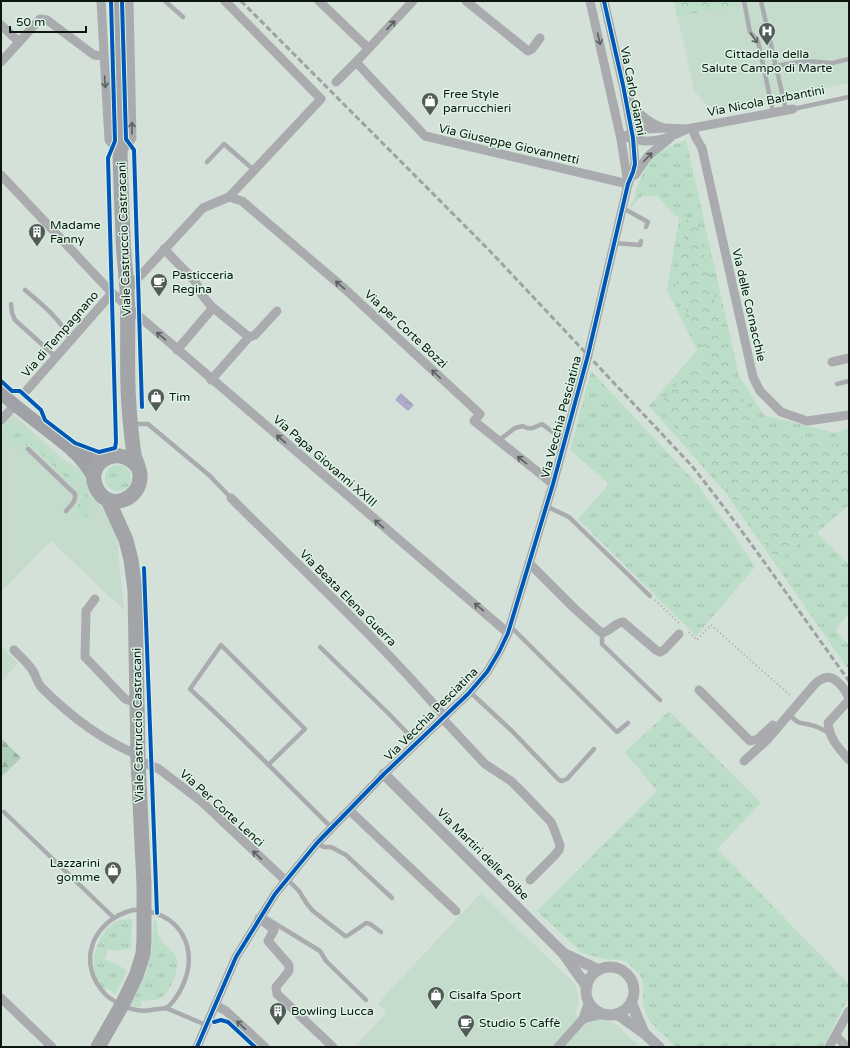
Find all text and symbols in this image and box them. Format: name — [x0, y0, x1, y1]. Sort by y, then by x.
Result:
scale bar — [10, 8, 86, 34]
text: 50 m — [16, 15, 45, 29]
one-way arrow — [386, 20, 396, 30]
hospital icon: Cittadella della Salute Campo di Marte — [757, 21, 777, 46]
one-way arrow — [596, 32, 603, 45]
one-way arrow — [750, 32, 758, 43]
street label: Via Carlo Gianni — [617, 45, 649, 137]
place label: Cittadella della Salute Campo di Marte — [702, 47, 833, 75]
one-way arrow — [101, 75, 108, 88]
street label: Via Nicola Barbantini — [706, 83, 826, 119]
place label: Free Style parrucchieri — [443, 87, 511, 115]
shop icon: Free Style parrucchieri — [420, 91, 440, 116]
street label: Via Giuseppe Giovannetti — [437, 121, 581, 167]
one-way arrow — [128, 122, 136, 135]
one-way arrow — [643, 152, 652, 162]
street label: Viale Castruccio Castracani — [114, 162, 134, 316]
place label: Madame Fanny — [50, 218, 101, 246]
building icon: Madame Fanny — [27, 222, 47, 247]
street label: Via delle Cornacchie — [729, 247, 769, 363]
place label: Pasticceria Regina — [172, 268, 234, 296]
cafe icon: Pasticceria Regina — [149, 272, 169, 297]
one-way arrow — [335, 281, 346, 290]
street label: Via per Corte Bozzi — [362, 287, 450, 371]
street label: Via di Tempagnano — [19, 288, 101, 380]
one-way arrow — [156, 332, 166, 341]
street label: Via Vecchia Pesciatina — [538, 354, 584, 480]
one-way arrow — [431, 369, 441, 378]
shop icon: Tim — [146, 387, 166, 412]
place label: Tim — [169, 390, 190, 404]
street label: Via Papa Giovanni XXIII — [270, 412, 380, 510]
one-way arrow — [276, 435, 286, 444]
one-way arrow — [517, 456, 528, 464]
one-way arrow — [374, 519, 385, 528]
street label: Via Beata Elena Guerra — [297, 547, 399, 649]
one-way arrow — [473, 603, 484, 612]
street label: Viale Castruccio Castracani — [130, 648, 146, 802]
street label: Via Vecchia Pesciatina — [381, 664, 481, 764]
street label: Via Per Corte Lenci — [177, 767, 267, 849]
street label: Via Martiri delle Foibe — [434, 805, 532, 903]
one-way arrow — [252, 850, 262, 859]
place label: Lazzarini gomme — [50, 856, 100, 884]
shop icon: Lazzarini gomme — [103, 860, 123, 885]
shop icon: Cisalfa Sport — [426, 985, 446, 1010]
place label: Cisalfa Sport — [449, 988, 522, 1002]
building icon: Bowling Lucca — [268, 1001, 288, 1026]
place label: Bowling Lucca — [291, 1004, 374, 1018]
cafe icon: Studio 5 Caffè — [456, 1013, 476, 1038]
place label: Studio 5 Caffè — [479, 1016, 561, 1030]
one-way arrow — [236, 1020, 246, 1030]

